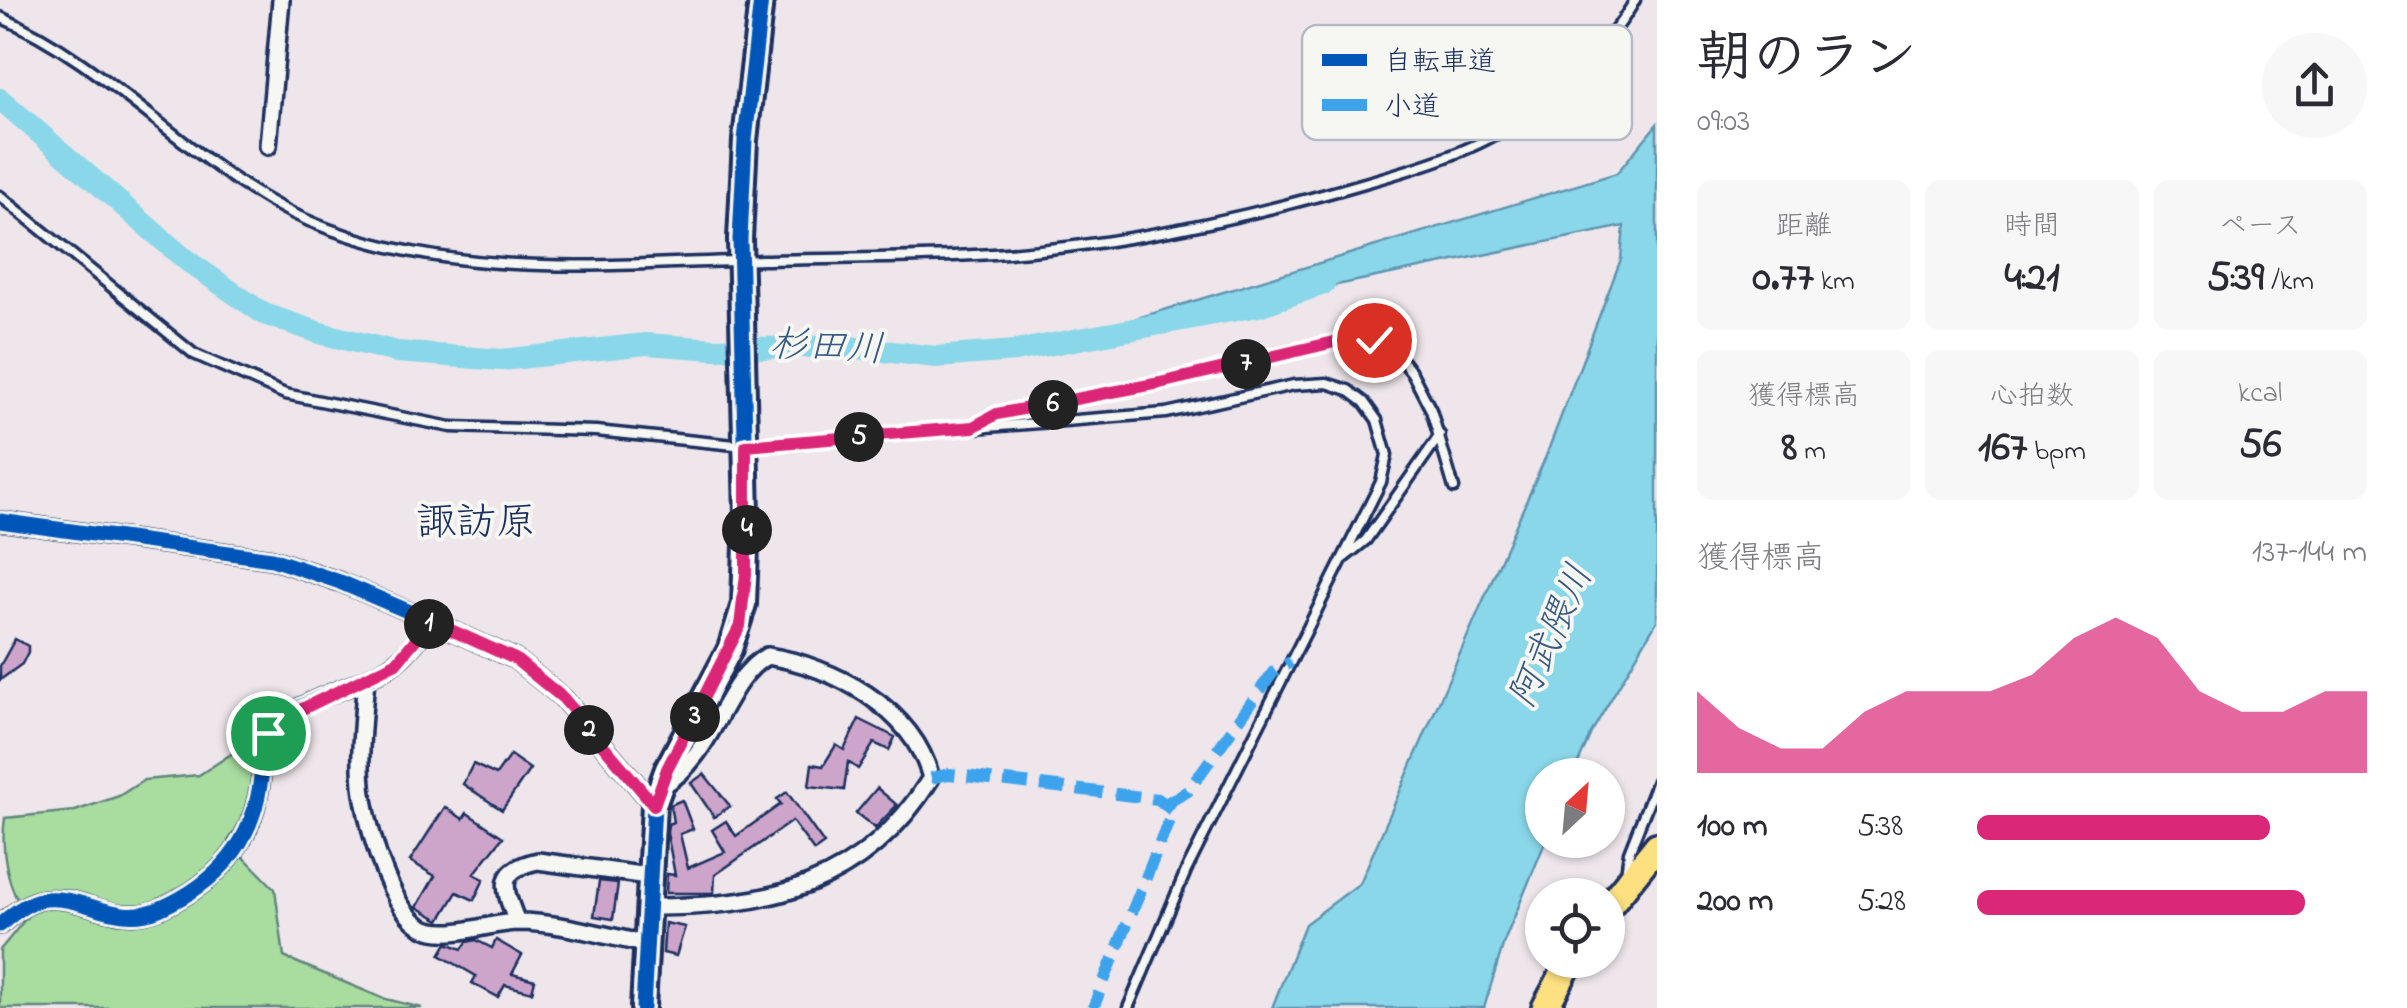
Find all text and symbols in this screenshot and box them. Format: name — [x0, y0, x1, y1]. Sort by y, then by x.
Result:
text: 朝のラン — [1697, 21, 1917, 101]
legend — [1302, 25, 1632, 140]
button: share — [2262, 33, 2367, 138]
text: 自転車道 — [1384, 43, 1496, 84]
text: 小道 — [1384, 88, 1440, 129]
text: 09:03 — [1697, 99, 1750, 146]
text: 距離 — [1776, 207, 1832, 248]
text: 時間 — [2004, 207, 2060, 248]
text: ペース — [2219, 207, 2301, 248]
text: 0.77 — [1753, 248, 1814, 309]
text: 4:21 — [2004, 248, 2060, 309]
text: 5:39 — [2207, 248, 2264, 309]
text: km — [1814, 262, 1855, 303]
text: /km — [2264, 262, 2314, 303]
pin — [1332, 298, 1417, 383]
icon: check — [1347, 313, 1402, 368]
water label: 杉田川 — [769, 318, 885, 380]
pin: 7 — [1221, 339, 1271, 389]
text: 7 — [1240, 343, 1252, 384]
text: kcal — [2238, 374, 2283, 415]
text: 獲得標高 — [1748, 377, 1860, 418]
text: 心拍数 — [1990, 377, 2074, 418]
pin: 6 — [1028, 380, 1078, 430]
text: 6 — [1047, 384, 1059, 425]
pin: 5 — [834, 412, 884, 462]
text: 56 — [2239, 415, 2282, 476]
text: 5 — [851, 416, 867, 457]
text: 8 — [1781, 418, 1797, 479]
text: 167 — [1978, 418, 2027, 479]
text: m — [1797, 432, 1826, 473]
text: bpm — [2027, 432, 2086, 473]
district label: 諏訪原 — [416, 495, 536, 554]
pin: 4 — [722, 505, 772, 555]
text: 4 — [741, 509, 753, 550]
text: 137–144 m — [2252, 530, 2367, 577]
text: 獲得標高 — [1697, 536, 1825, 583]
water label: 阿武隈川 — [1497, 556, 1609, 718]
pin: 1 — [404, 599, 454, 649]
text: 1 — [425, 603, 433, 644]
pin — [226, 691, 311, 776]
pin: 3 — [670, 692, 720, 742]
text: 3 — [689, 696, 701, 737]
pin: 2 — [564, 705, 614, 755]
icon: arrive — [241, 706, 296, 761]
text: 2 — [582, 709, 596, 750]
north arrow — [1525, 758, 1625, 858]
map controls — [1525, 758, 1625, 978]
text: 100 m — [1697, 804, 1768, 851]
text: 5:38 — [1857, 804, 1903, 851]
button: locate — [1525, 878, 1625, 978]
text: 200 m — [1697, 879, 1773, 926]
text: 5:28 — [1857, 879, 1906, 926]

